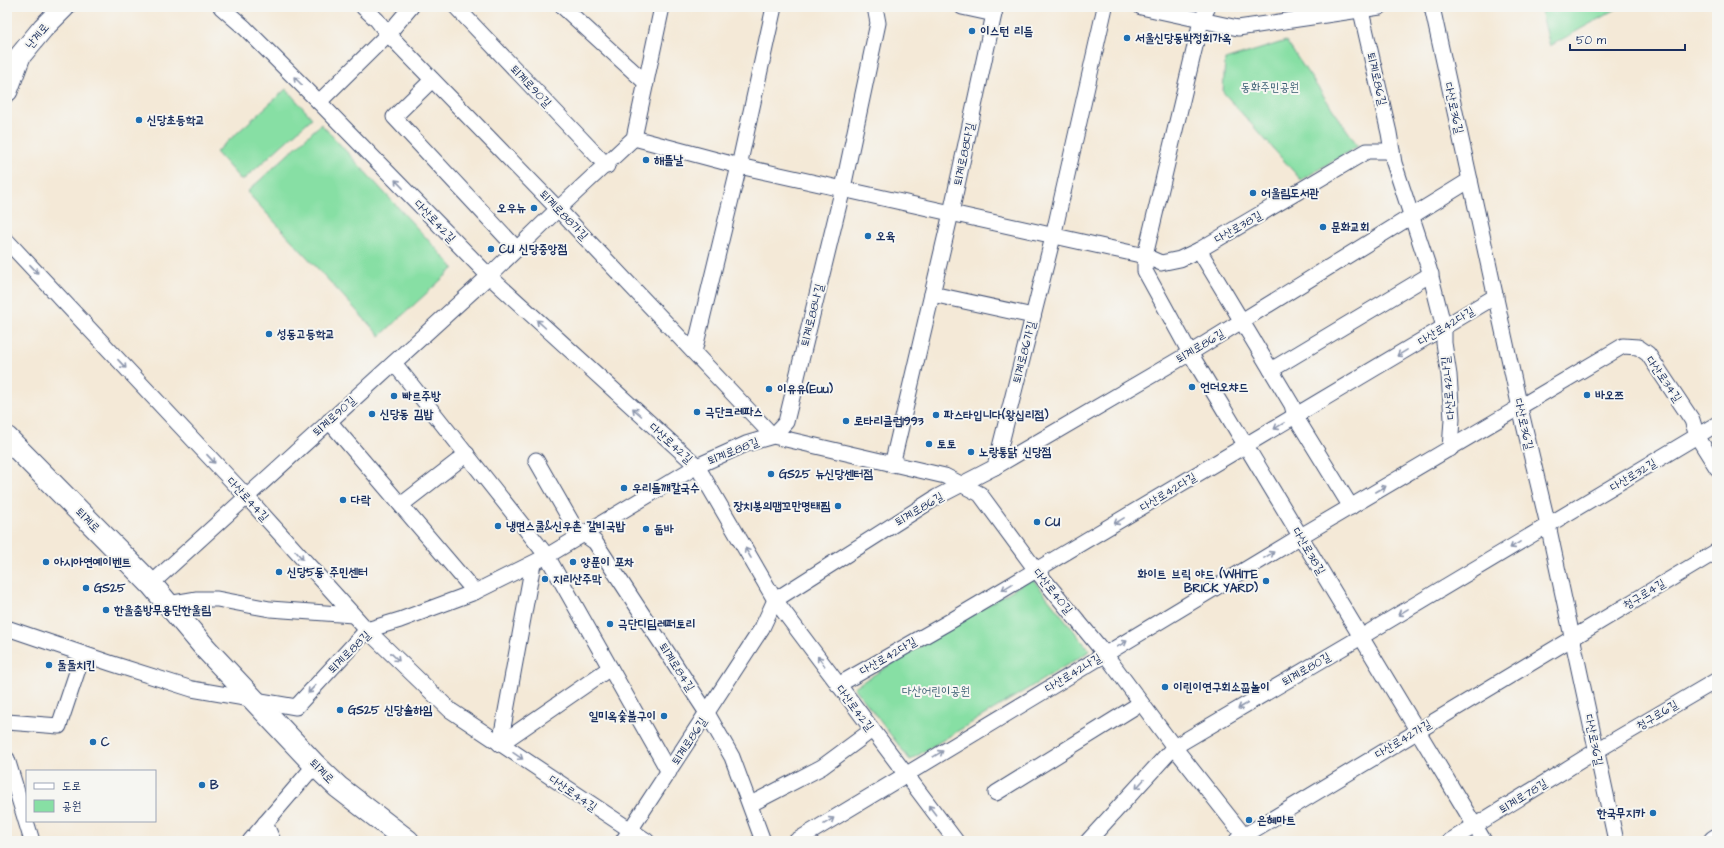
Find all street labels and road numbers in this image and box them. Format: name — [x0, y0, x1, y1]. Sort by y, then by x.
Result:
street label: 난계로 — [22, 20, 53, 53]
street label: 퇴계로86길 — [1362, 51, 1391, 108]
street label: 퇴계로90길 — [506, 61, 555, 112]
street label: 다산로36길 — [1439, 81, 1468, 136]
street label: 퇴계로88다길 — [950, 121, 980, 187]
street label: 퇴계로88가길 — [535, 186, 592, 244]
street label: 다산로42길 — [410, 196, 460, 247]
street label: 다산로38길 — [1211, 207, 1266, 248]
street label: 퇴계로88나길 — [797, 282, 829, 348]
street label: 다산로42다길 — [1415, 303, 1478, 350]
street label: 퇴계로86가길 — [1009, 319, 1041, 385]
street label: 퇴계로86길 — [1173, 325, 1228, 368]
street label: 다산로34길 — [1641, 353, 1686, 406]
street label: 다산로42나길 — [1437, 355, 1460, 420]
street label: 퇴계로90길 — [309, 392, 360, 440]
street label: 다산로36길 — [1509, 397, 1538, 452]
street label: 다산로42길 — [645, 419, 697, 468]
street label: 퇴계로88길 — [705, 433, 762, 469]
street label: 다산로32길 — [1607, 455, 1660, 496]
street label: 다산로42다길 — [1137, 469, 1200, 516]
street label: 다산로44길 — [223, 473, 273, 525]
street label: 퇴계로86길 — [892, 488, 947, 531]
street label: 퇴계로 — [71, 504, 104, 537]
street label: 다산로38길 — [1288, 524, 1330, 578]
street label: 다산로40길 — [1029, 565, 1077, 618]
street label: 청구로4길 — [1620, 575, 1669, 614]
street label: 퇴계로88길 — [324, 627, 375, 678]
street label: 다산로42다길 — [857, 633, 920, 680]
street label: 퇴계로84길 — [655, 640, 699, 695]
street label: 퇴계로80길 — [1279, 648, 1334, 690]
street label: 다산로42나길 — [1042, 650, 1105, 697]
street label: 다산로42길 — [832, 682, 878, 735]
street label: 청구로6길 — [1633, 696, 1682, 735]
street label: 다산로36길 — [1580, 713, 1607, 768]
street label: 퇴계로86길 — [668, 714, 711, 769]
street label: 다산로42가길 — [1372, 716, 1435, 763]
street label: 퇴계로 — [305, 755, 338, 788]
street label: 다산로44길 — [545, 771, 601, 816]
street label: 퇴계로78길 — [1496, 775, 1551, 818]

